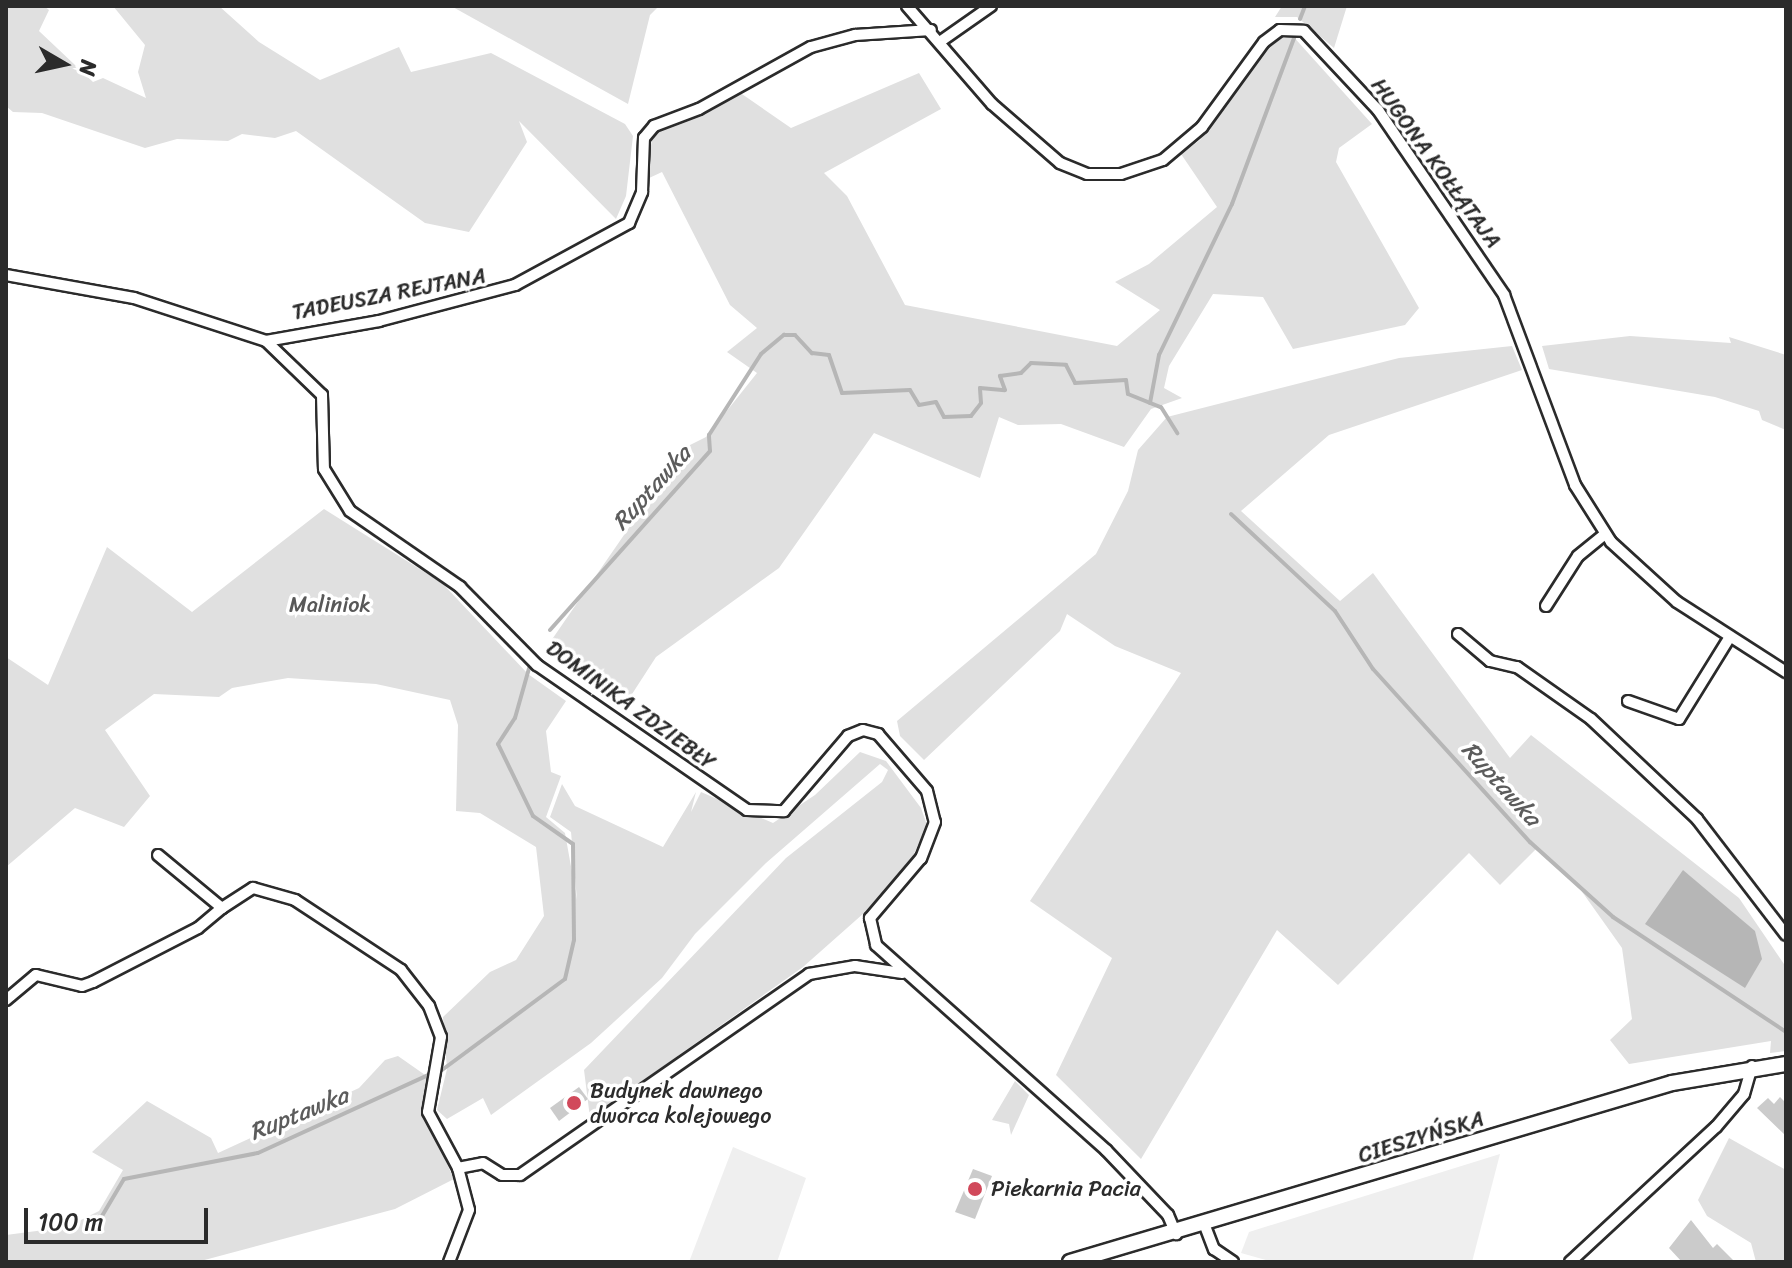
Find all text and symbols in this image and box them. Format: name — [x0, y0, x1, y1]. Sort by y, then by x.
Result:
north arrow — [24, 24, 104, 104]
text: N — [68, 57, 109, 78]
street label: HUGONA KOŁŁĄTAJA — [1365, 73, 1507, 253]
street label: TADEUSZA REJTANA — [291, 262, 487, 326]
water label: Ruptawka — [606, 440, 698, 536]
park label: Maliniok — [289, 592, 371, 618]
street label: DOMINIKA ZDZIEBŁY — [540, 634, 722, 776]
water label: Ruptawka — [1455, 736, 1547, 832]
place label: Budynek dawnego dworca kolejowego — [590, 1077, 771, 1128]
water label: Ruptawka — [245, 1081, 353, 1147]
marker: Budynek dawnego dworca kolejowego — [565, 1094, 583, 1112]
street label: CIESZYŃSKA — [1355, 1105, 1487, 1169]
place label: Piekarnia Pacia — [991, 1176, 1141, 1202]
marker: Piekarnia Pacia — [966, 1180, 984, 1198]
scale bar — [28, 1192, 212, 1242]
text: 100 m — [38, 1201, 103, 1243]

